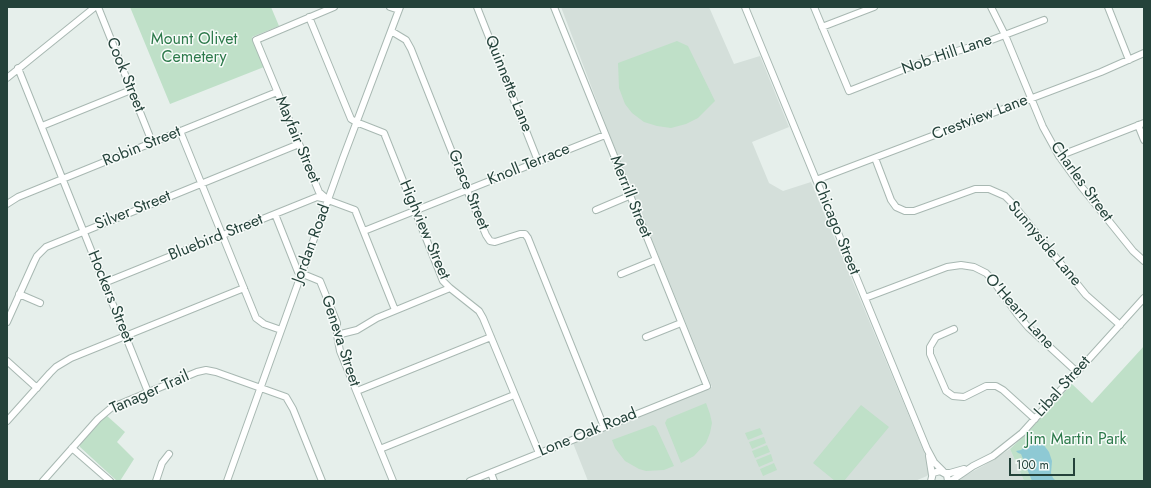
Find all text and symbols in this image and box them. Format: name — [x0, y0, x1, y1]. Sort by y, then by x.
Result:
park label: Mount Olivet Cemetery — [151, 30, 237, 68]
street label: Nob Hill Lane — [899, 31, 995, 79]
street label: Quinnette Lane — [480, 33, 536, 135]
street label: Cook Street — [101, 35, 149, 115]
street label: Crestview Lane — [929, 91, 1031, 145]
street label: Mayfair Street — [270, 94, 324, 186]
street label: Robin Street — [100, 123, 184, 171]
street label: Charles Street — [1046, 138, 1116, 226]
street label: Knoll Terrace — [485, 140, 573, 190]
street label: Grace Street — [443, 147, 493, 233]
street label: Merrill Street — [605, 153, 655, 241]
street label: Highview Street — [394, 177, 454, 283]
street label: Chicago Street — [808, 178, 864, 278]
street label: Silver Street — [92, 187, 174, 235]
street label: Sunnyside Lane — [1003, 198, 1085, 290]
street label: Jordan Road — [289, 202, 335, 286]
street label: Bluebird Street — [166, 210, 266, 266]
street label: Hockers Street — [83, 248, 137, 346]
street label: O'Hearn Lane — [980, 270, 1058, 354]
street label: Geneva Street — [316, 293, 364, 389]
street label: Libal Street — [1031, 353, 1095, 421]
street label: Tanager Trail — [108, 367, 192, 419]
street label: Lone Oak Road — [536, 405, 640, 461]
park label: Jim Martin Park — [1025, 430, 1127, 450]
scale bar — [1011, 450, 1077, 476]
text: 100 m — [1016, 456, 1049, 474]

